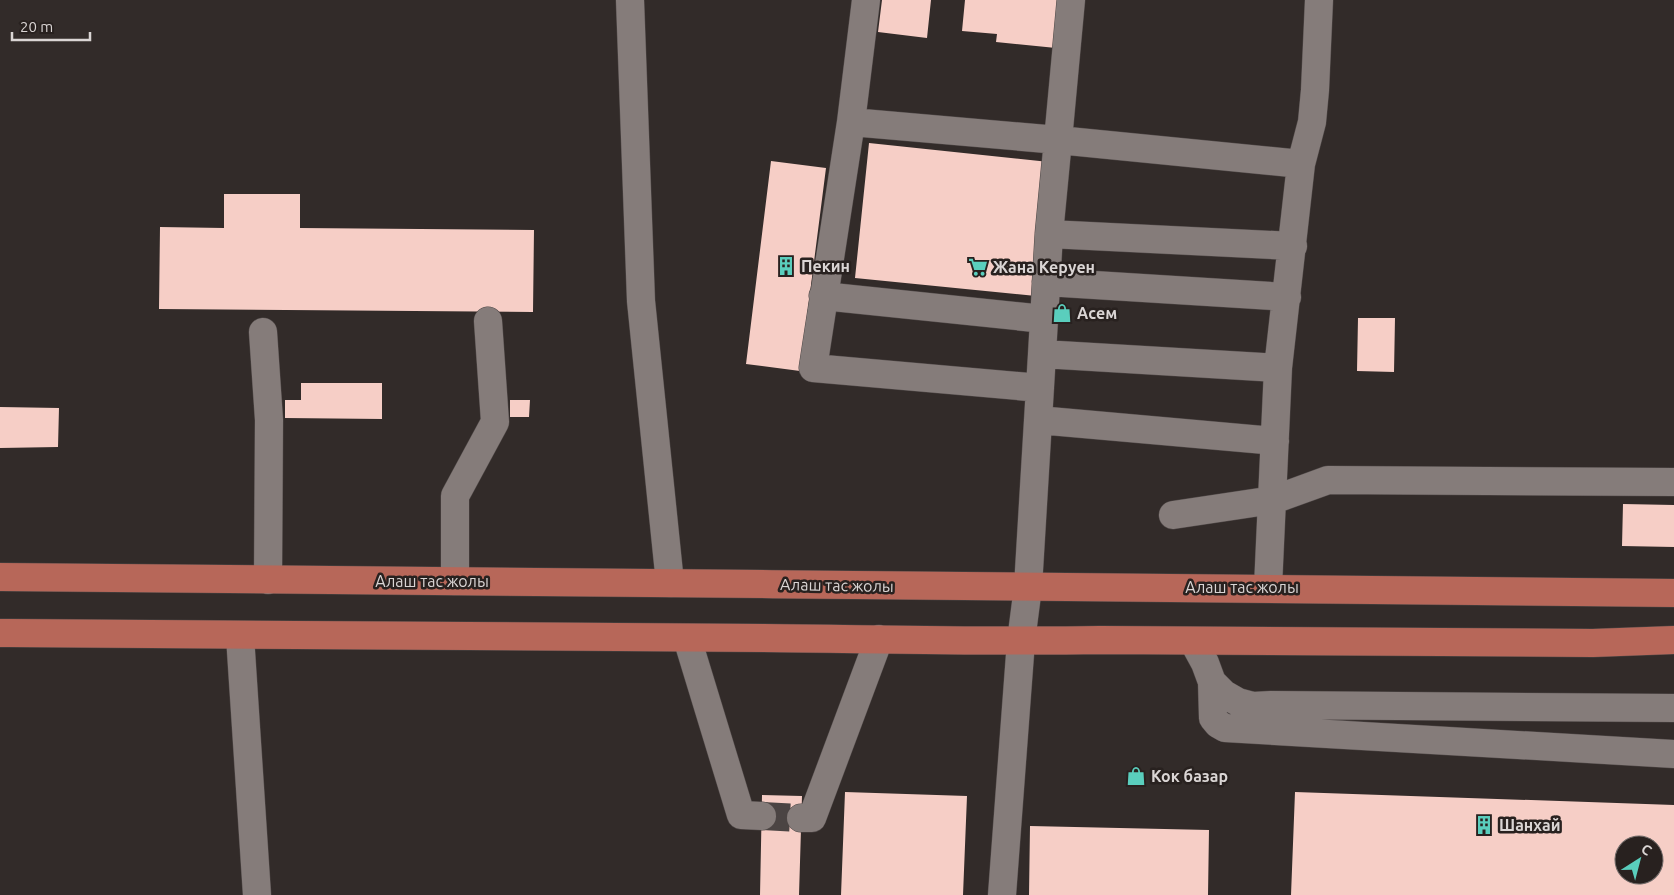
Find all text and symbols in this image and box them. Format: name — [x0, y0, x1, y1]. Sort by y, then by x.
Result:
scale bar — [12, 10, 90, 42]
text: 20 m — [20, 18, 53, 35]
building icon: Пекин — [775, 255, 797, 277]
supermarket icon: Жана Керуен — [967, 256, 989, 278]
place label: Пекин — [801, 257, 850, 275]
place label: Жана Керуен — [993, 258, 1095, 276]
shop icon: Асем — [1051, 302, 1073, 324]
place label: Асем — [1077, 304, 1117, 322]
street label: Алаш тас жолы — [375, 572, 489, 590]
street label: Алаш тас жолы — [780, 575, 894, 595]
street label: Алаш тас жолы — [1185, 578, 1299, 596]
shop icon: Кок базар — [1125, 765, 1147, 787]
place label: Кок базар — [1151, 767, 1228, 785]
building icon: Шанхай — [1473, 814, 1495, 836]
place label: Шанхай — [1499, 816, 1560, 834]
north arrow — [1614, 835, 1664, 885]
text: С — [1638, 840, 1655, 859]

